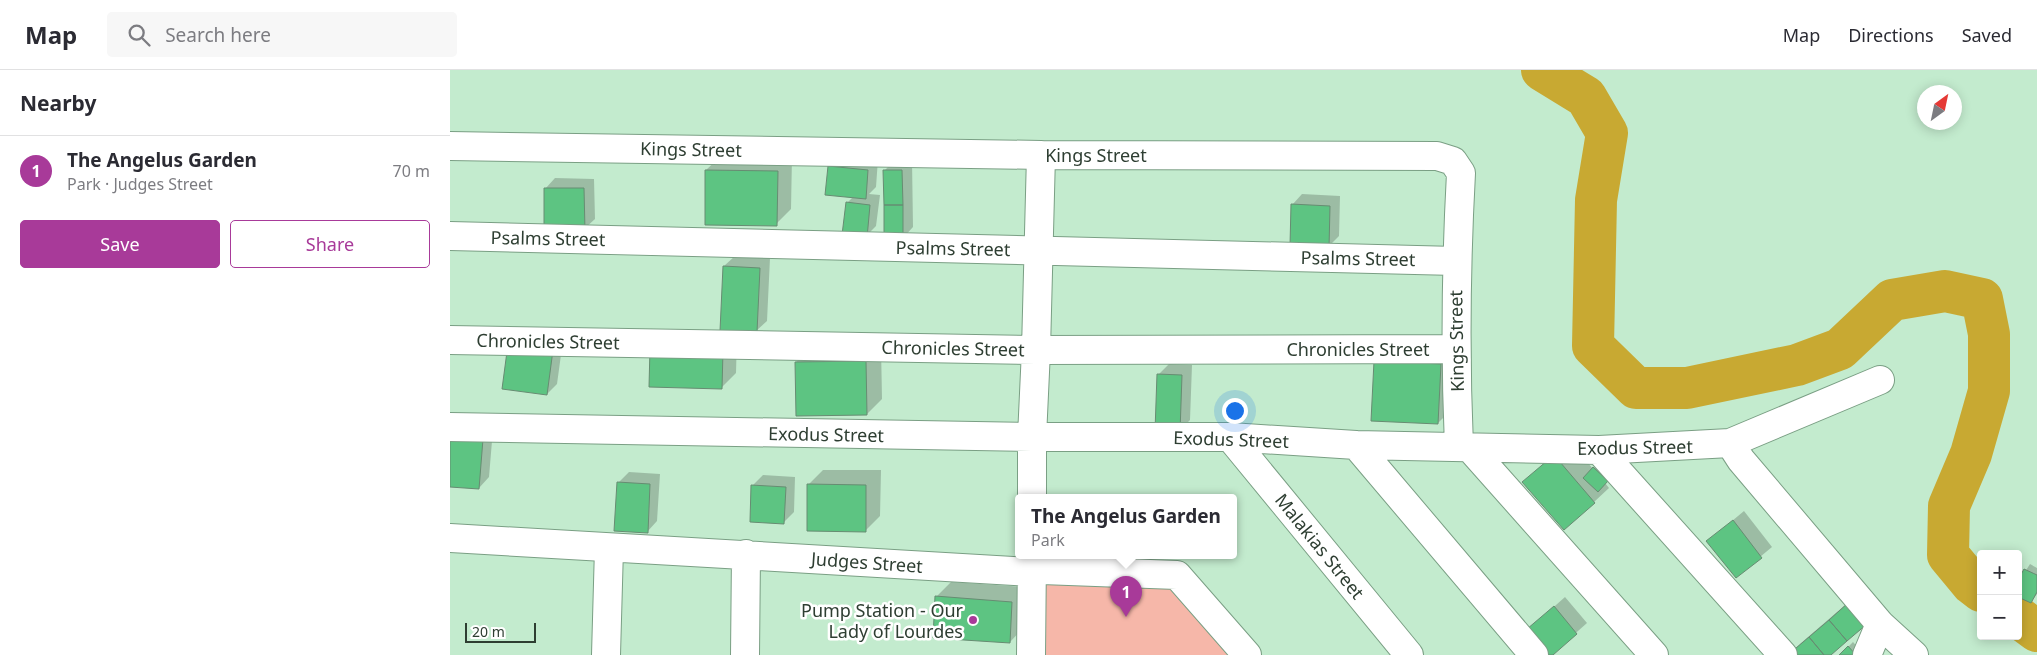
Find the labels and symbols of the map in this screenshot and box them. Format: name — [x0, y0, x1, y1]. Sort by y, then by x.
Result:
north arrow — [1917, 85, 1962, 130]
street label: Kings Street — [640, 136, 742, 162]
street label: Kings Street — [1045, 143, 1147, 167]
street label: Psalms Street — [490, 225, 606, 251]
street label: Psalms Street — [895, 235, 1011, 261]
street label: Psalms Street — [1300, 245, 1416, 271]
street label: Kings Street — [1443, 290, 1469, 392]
street label: Chronicles Street — [476, 328, 620, 354]
street label: Chronicles Street — [881, 335, 1025, 361]
street label: Chronicles Street — [1286, 337, 1430, 361]
your location — [1222, 398, 1248, 424]
street label: Exodus Street — [768, 421, 885, 447]
street label: Exodus Street — [1173, 425, 1290, 453]
street label: Exodus Street — [1577, 434, 1694, 460]
street label: Malakias Street — [1270, 488, 1370, 604]
street label: Judges Street — [808, 546, 924, 578]
pin: 1 — [1110, 576, 1142, 617]
place label: Pump Station - Our Lady of Lourdes — [801, 598, 964, 643]
marker: Pump Station - Our Lady of Lourdes — [967, 614, 979, 626]
scale bar — [465, 620, 536, 643]

